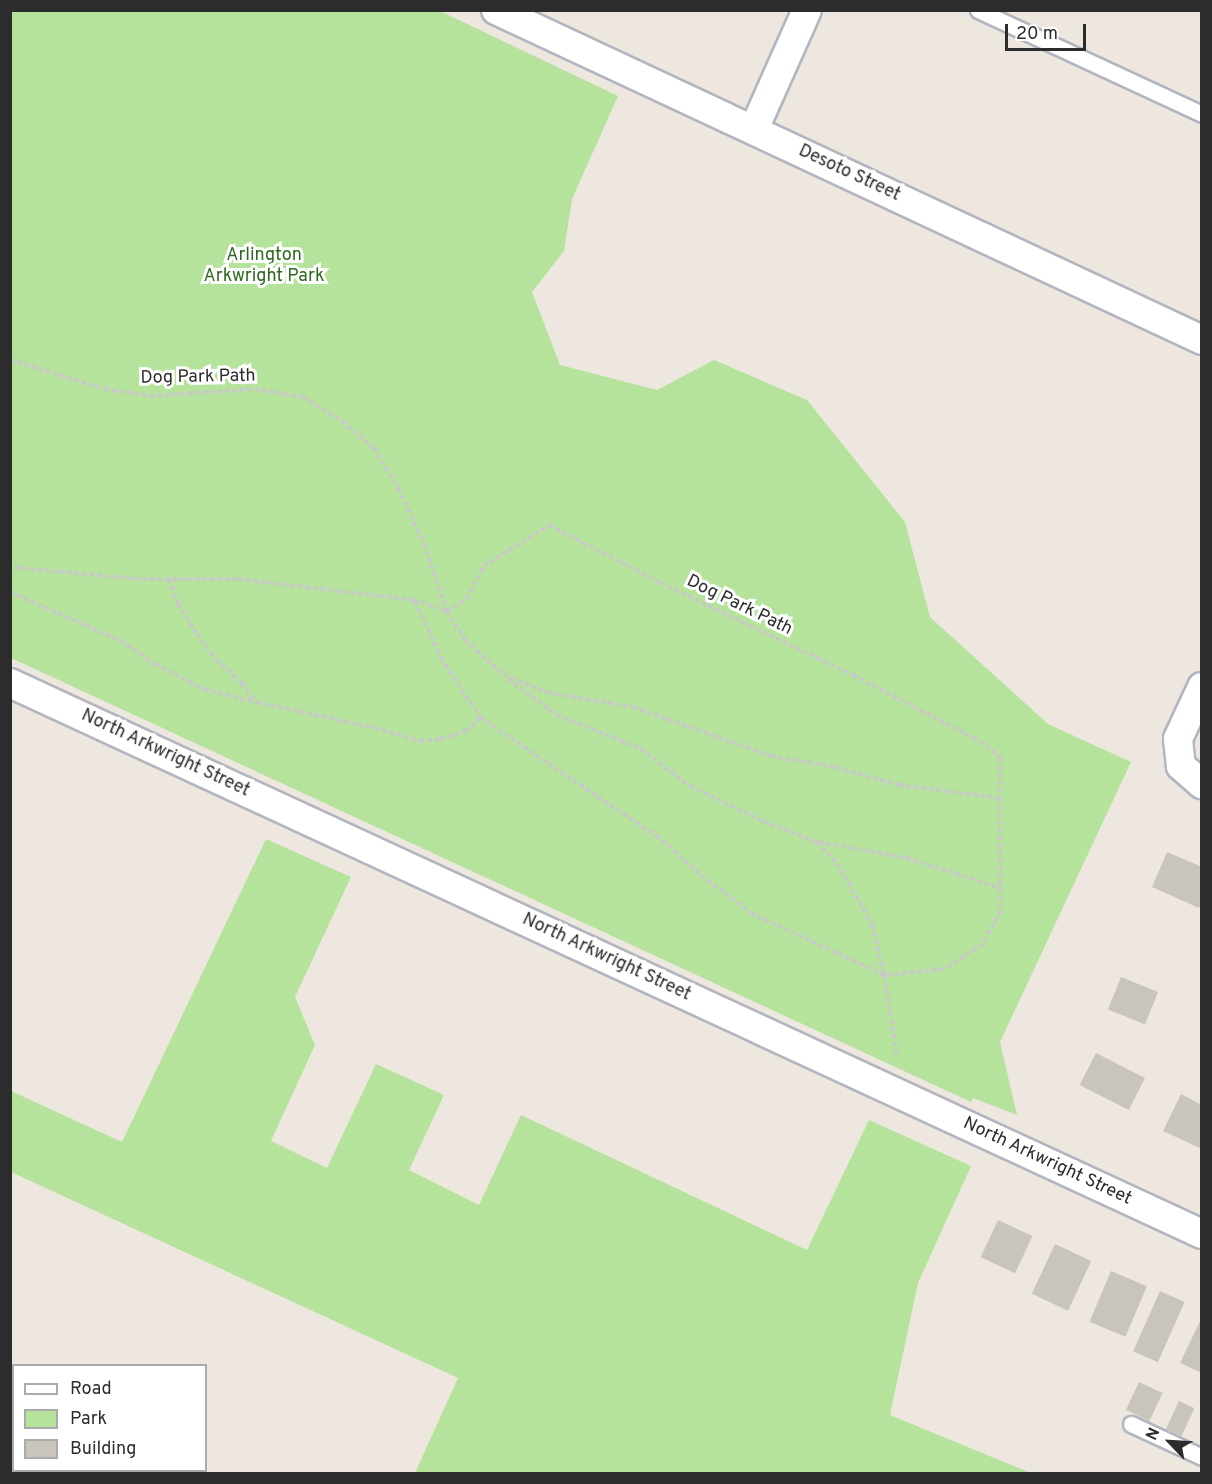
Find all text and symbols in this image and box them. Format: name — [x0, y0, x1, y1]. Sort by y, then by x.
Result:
scale bar — [1008, 12, 1089, 50]
text: 20 m — [1016, 23, 1058, 46]
street label: Desoto Street — [795, 141, 903, 207]
park label: Arlington Arkwright Park — [204, 246, 324, 288]
street label: Dog Park Path — [140, 366, 256, 390]
street label: Dog Park Path — [683, 571, 795, 641]
street label: North Arkwright Street — [77, 705, 253, 803]
street label: North Arkwright Street — [518, 909, 694, 1007]
street label: North Arkwright Street — [959, 1113, 1135, 1211]
legend — [12, 1364, 207, 1472]
text: Road — [70, 1378, 112, 1401]
text: Park — [70, 1408, 107, 1431]
north arrow — [1140, 1412, 1200, 1472]
text: N — [1142, 1425, 1165, 1444]
text: Building — [70, 1438, 136, 1461]

